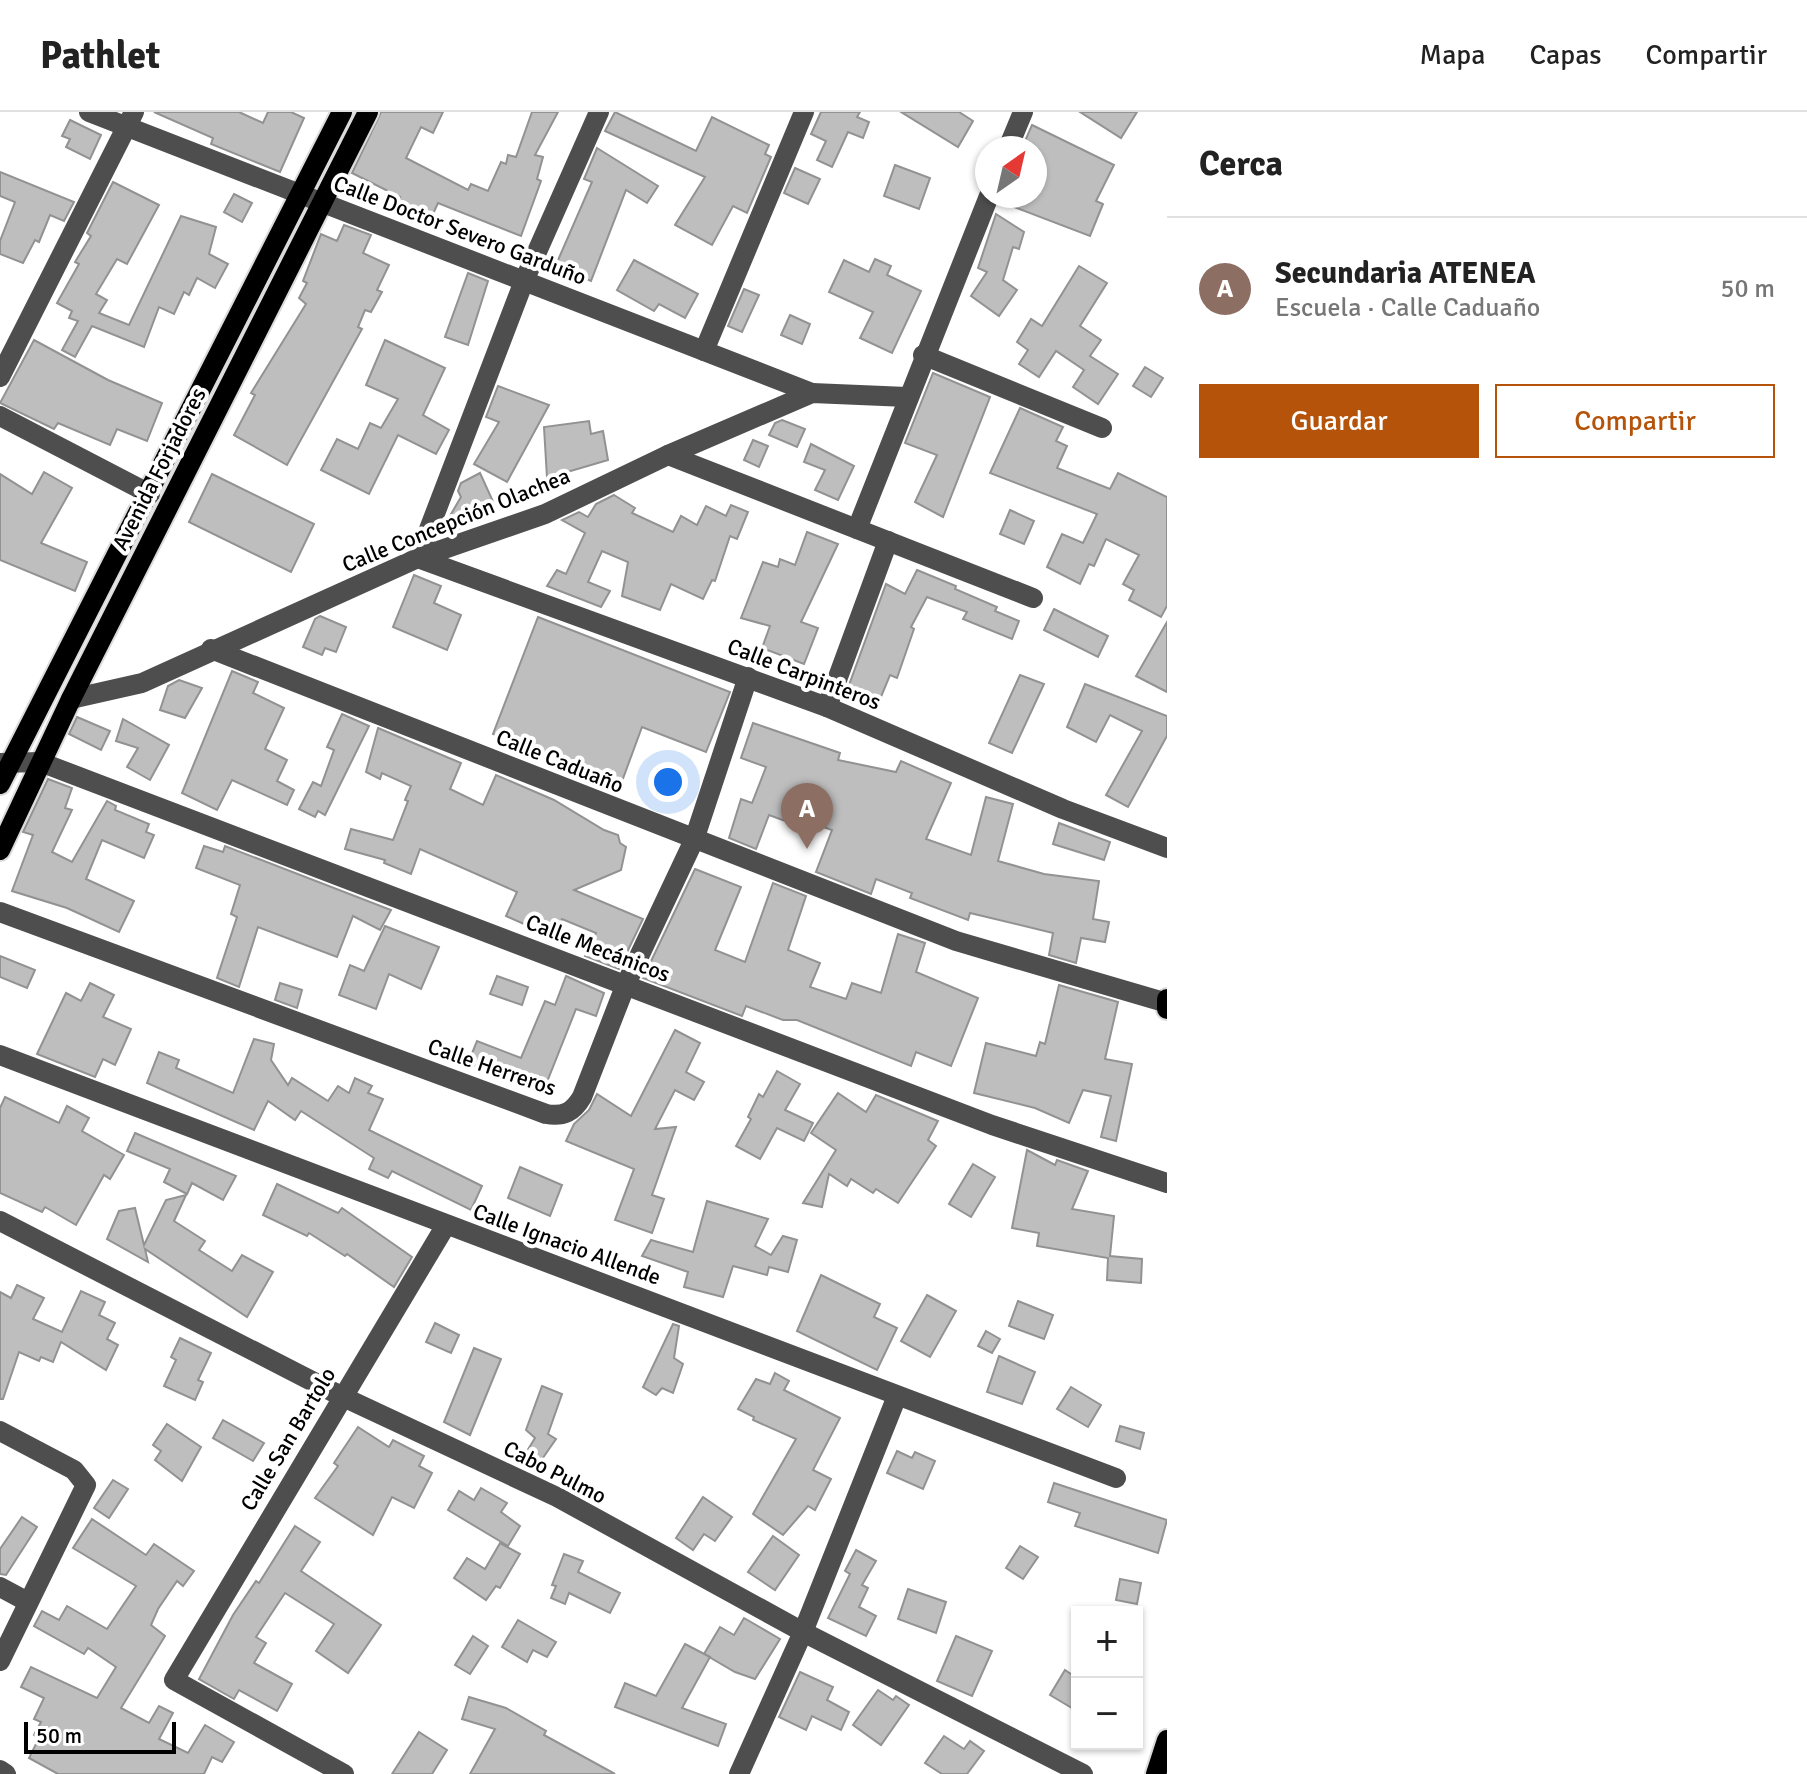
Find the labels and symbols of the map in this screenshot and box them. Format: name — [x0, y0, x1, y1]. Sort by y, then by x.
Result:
north arrow — [975, 136, 1047, 208]
street label: Calle Doctor Severo Garduño — [330, 169, 590, 291]
street label: Avenida Forjadores — [106, 383, 212, 555]
street label: Calle Concepción Olachea — [338, 462, 574, 578]
street label: Calle Carpinteros — [724, 632, 884, 716]
street label: Calle Caduaño — [492, 723, 628, 799]
your location — [648, 762, 688, 802]
pin: A — [781, 783, 833, 849]
street label: Calle Mecánicos — [522, 908, 674, 988]
street label: Calle Herreros — [424, 1032, 560, 1102]
street label: Calle Ignacio Allende — [469, 1197, 665, 1291]
street label: Calle San Bartolo — [235, 1362, 341, 1516]
street label: Cabo Pulmo — [499, 1435, 611, 1509]
scale bar — [24, 1718, 176, 1754]

